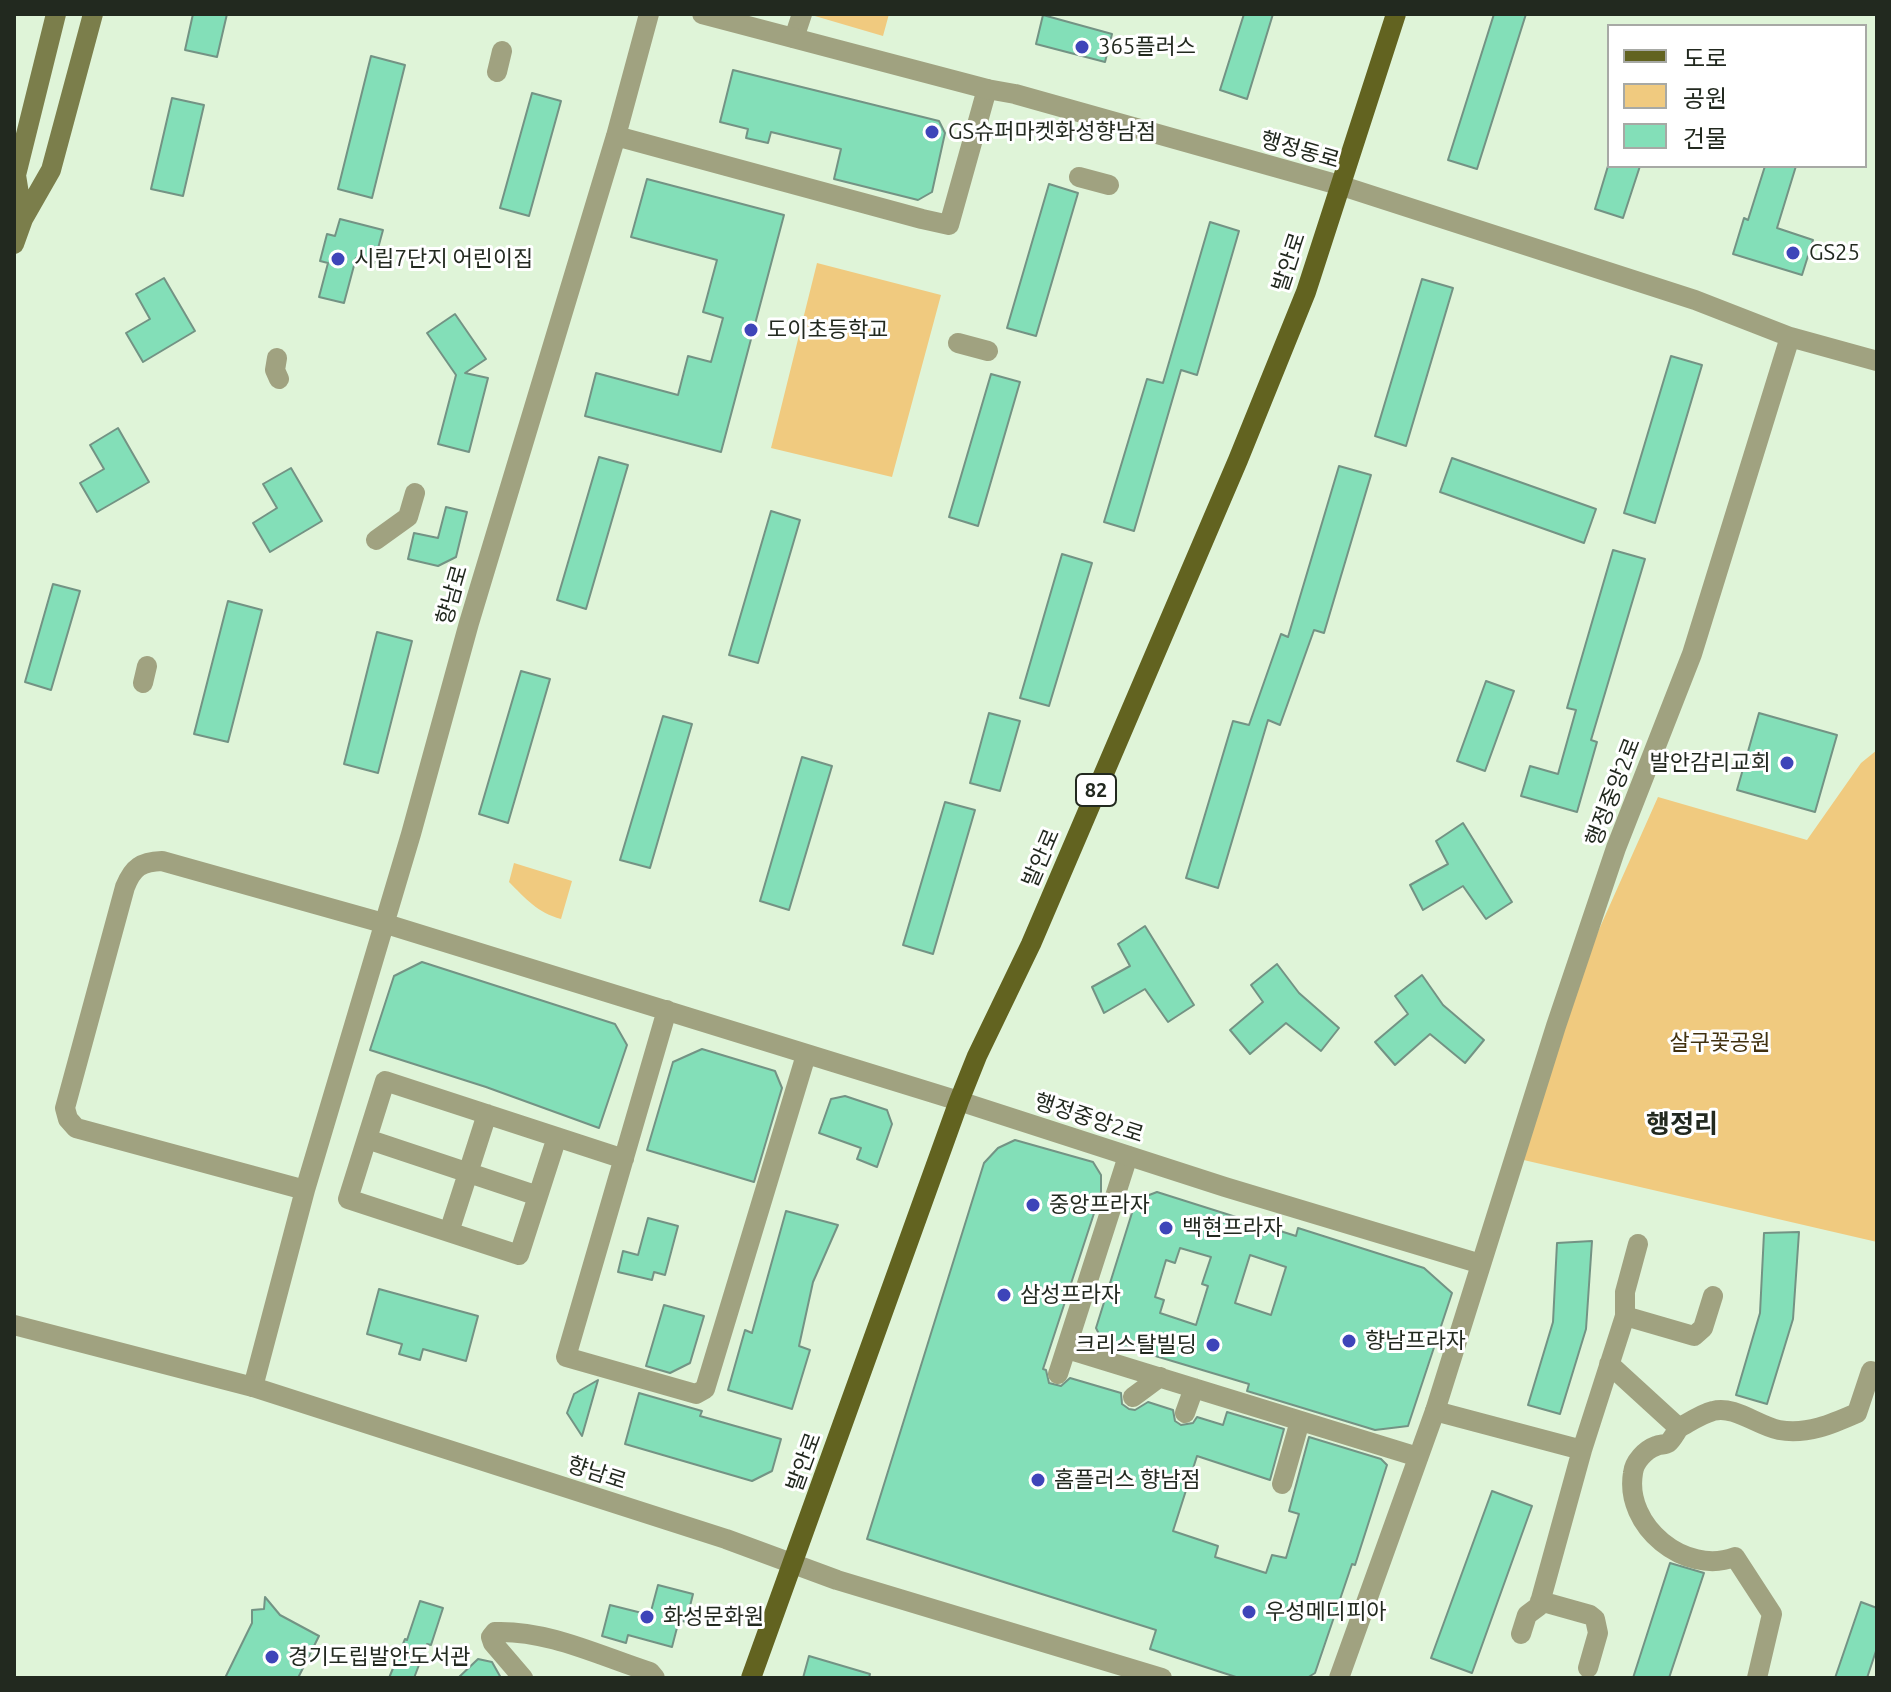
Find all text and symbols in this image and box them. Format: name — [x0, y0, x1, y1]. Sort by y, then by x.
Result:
legend — [1607, 24, 1867, 168]
place label: 365플러스 — [1098, 34, 1196, 60]
marker: 365플러스 — [1073, 38, 1091, 56]
text: 도로 — [1683, 45, 1727, 72]
text: 공원 — [1683, 85, 1727, 112]
place label: GS슈퍼마켓화성향남점 — [948, 119, 1156, 145]
marker: GS슈퍼마켓화성향남점 — [923, 123, 941, 141]
text: 건물 — [1683, 125, 1727, 152]
street label: 행정동로 — [1257, 126, 1343, 174]
street label: 발안로 — [1267, 229, 1311, 295]
place label: GS25 — [1809, 240, 1860, 266]
marker: GS25 — [1784, 244, 1802, 262]
place label: 시립7단지 어린이집 — [354, 246, 533, 272]
marker: 시립7단지 어린이집 — [329, 250, 347, 268]
place label: 도이초등학교 — [767, 317, 888, 343]
marker: 도이초등학교 — [742, 321, 760, 339]
street label: 향남로 — [431, 562, 473, 628]
street label: 행정중앙2로 — [1580, 734, 1646, 850]
place label: 발안감리교회 — [1650, 750, 1771, 776]
marker: 발안감리교회 — [1778, 754, 1796, 772]
road number: 82 — [1076, 774, 1116, 806]
street label: 발안로 — [1017, 825, 1065, 891]
park label: 살구꽃공원 — [1669, 1030, 1771, 1056]
street label: 행정중앙2로 — [1031, 1088, 1147, 1148]
district label: 행정리 — [1646, 1108, 1718, 1140]
place label: 중앙프라자 — [1049, 1192, 1150, 1218]
marker: 중앙프라자 — [1024, 1196, 1042, 1214]
place label: 백현프라자 — [1182, 1215, 1283, 1241]
marker: 백현프라자 — [1157, 1219, 1175, 1237]
place label: 삼성프라자 — [1020, 1282, 1121, 1308]
marker: 삼성프라자 — [995, 1286, 1013, 1304]
place label: 향남프라자 — [1365, 1328, 1466, 1354]
place label: 크리스탈빌딩 — [1076, 1332, 1197, 1358]
marker: 향남프라자 — [1340, 1332, 1358, 1350]
marker: 크리스탈빌딩 — [1204, 1336, 1222, 1354]
street label: 발안로 — [781, 1429, 827, 1495]
street label: 향남로 — [564, 1451, 630, 1495]
place label: 홈플러스 향남점 — [1054, 1467, 1201, 1493]
marker: 홈플러스 향남점 — [1029, 1471, 1047, 1489]
place label: 우성메디피아 — [1265, 1599, 1386, 1625]
marker: 우성메디피아 — [1240, 1603, 1258, 1621]
place label: 화성문화원 — [663, 1604, 764, 1630]
marker: 화성문화원 — [638, 1608, 656, 1626]
place label: 경기도립발안도서관 — [288, 1644, 470, 1670]
marker: 경기도립발안도서관 — [263, 1648, 281, 1666]

